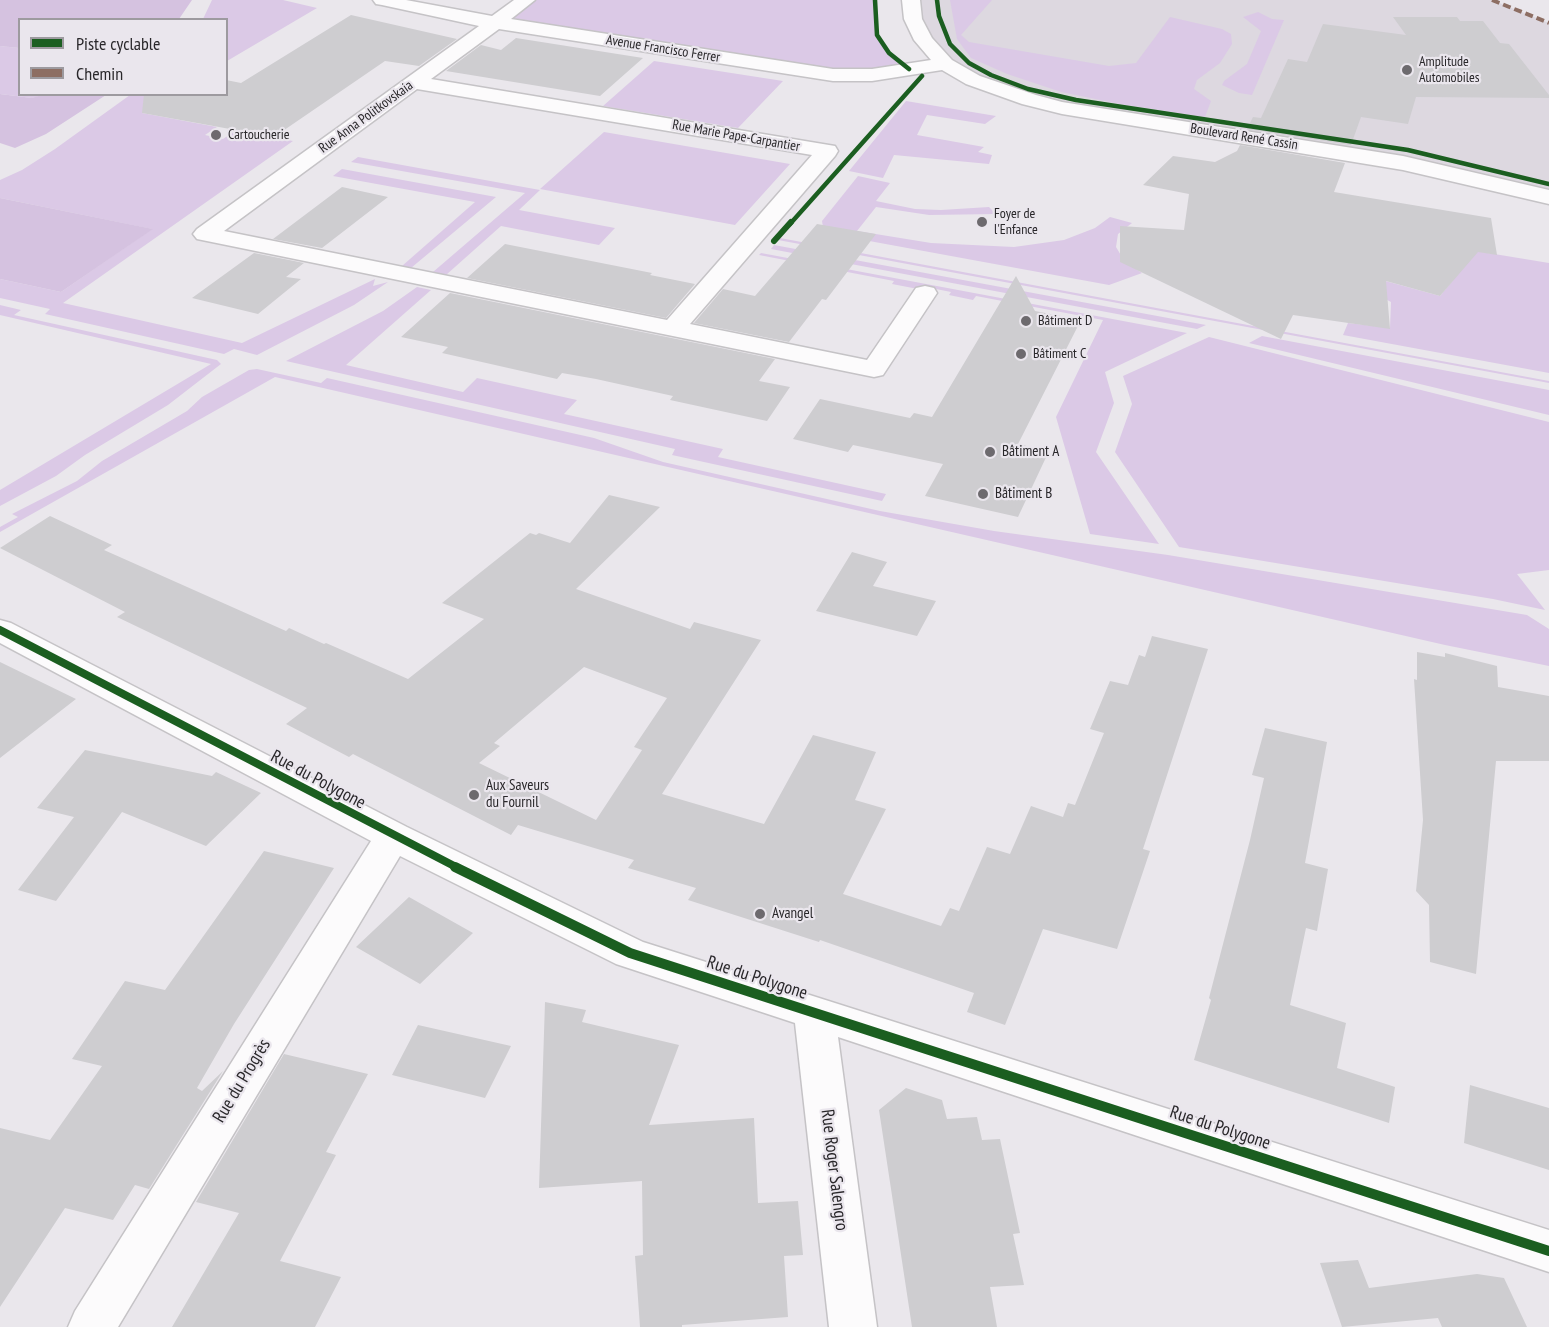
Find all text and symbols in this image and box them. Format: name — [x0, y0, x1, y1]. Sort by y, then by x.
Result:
legend — [18, 18, 228, 96]
text: Piste cyclable — [76, 32, 160, 55]
street label: Avenue Francisco Ferrer — [605, 32, 721, 66]
place label: Amplitude Automobiles — [1419, 54, 1480, 86]
text: Chemin — [76, 62, 123, 85]
marker: Amplitude Automobiles — [1400, 63, 1414, 77]
street label: Rue Anna Politkovskaia — [316, 77, 416, 157]
street label: Rue Marie Pape-Carpantier — [671, 117, 801, 155]
street label: Boulevard René Cassin — [1189, 120, 1299, 154]
place label: Cartoucherie — [228, 127, 289, 143]
marker: Cartoucherie — [209, 128, 223, 142]
place label: Foyer de l'Enfance — [994, 206, 1038, 238]
marker: Foyer de l'Enfance — [975, 215, 989, 229]
place label: Bâtiment D — [1038, 313, 1092, 329]
marker: Bâtiment D — [1019, 314, 1033, 328]
place label: Bâtiment C — [1033, 346, 1086, 362]
marker: Bâtiment C — [1014, 347, 1028, 361]
place label: Bâtiment A — [1002, 443, 1059, 461]
marker: Bâtiment A — [983, 445, 997, 459]
place label: Bâtiment B — [995, 485, 1052, 503]
marker: Bâtiment B — [976, 487, 990, 501]
street label: Rue du Polygone — [267, 746, 369, 814]
place label: Aux Saveurs du Fournil — [486, 777, 549, 812]
marker: Aux Saveurs du Fournil — [467, 788, 481, 802]
place label: Avangel — [772, 905, 813, 923]
marker: Avangel — [753, 907, 767, 921]
street label: Rue du Polygone — [704, 952, 810, 1004]
street label: Rue du Progrès — [209, 1035, 275, 1127]
street label: Rue du Polygone — [1167, 1102, 1273, 1154]
street label: Rue Roger Salengro — [816, 1108, 852, 1232]

